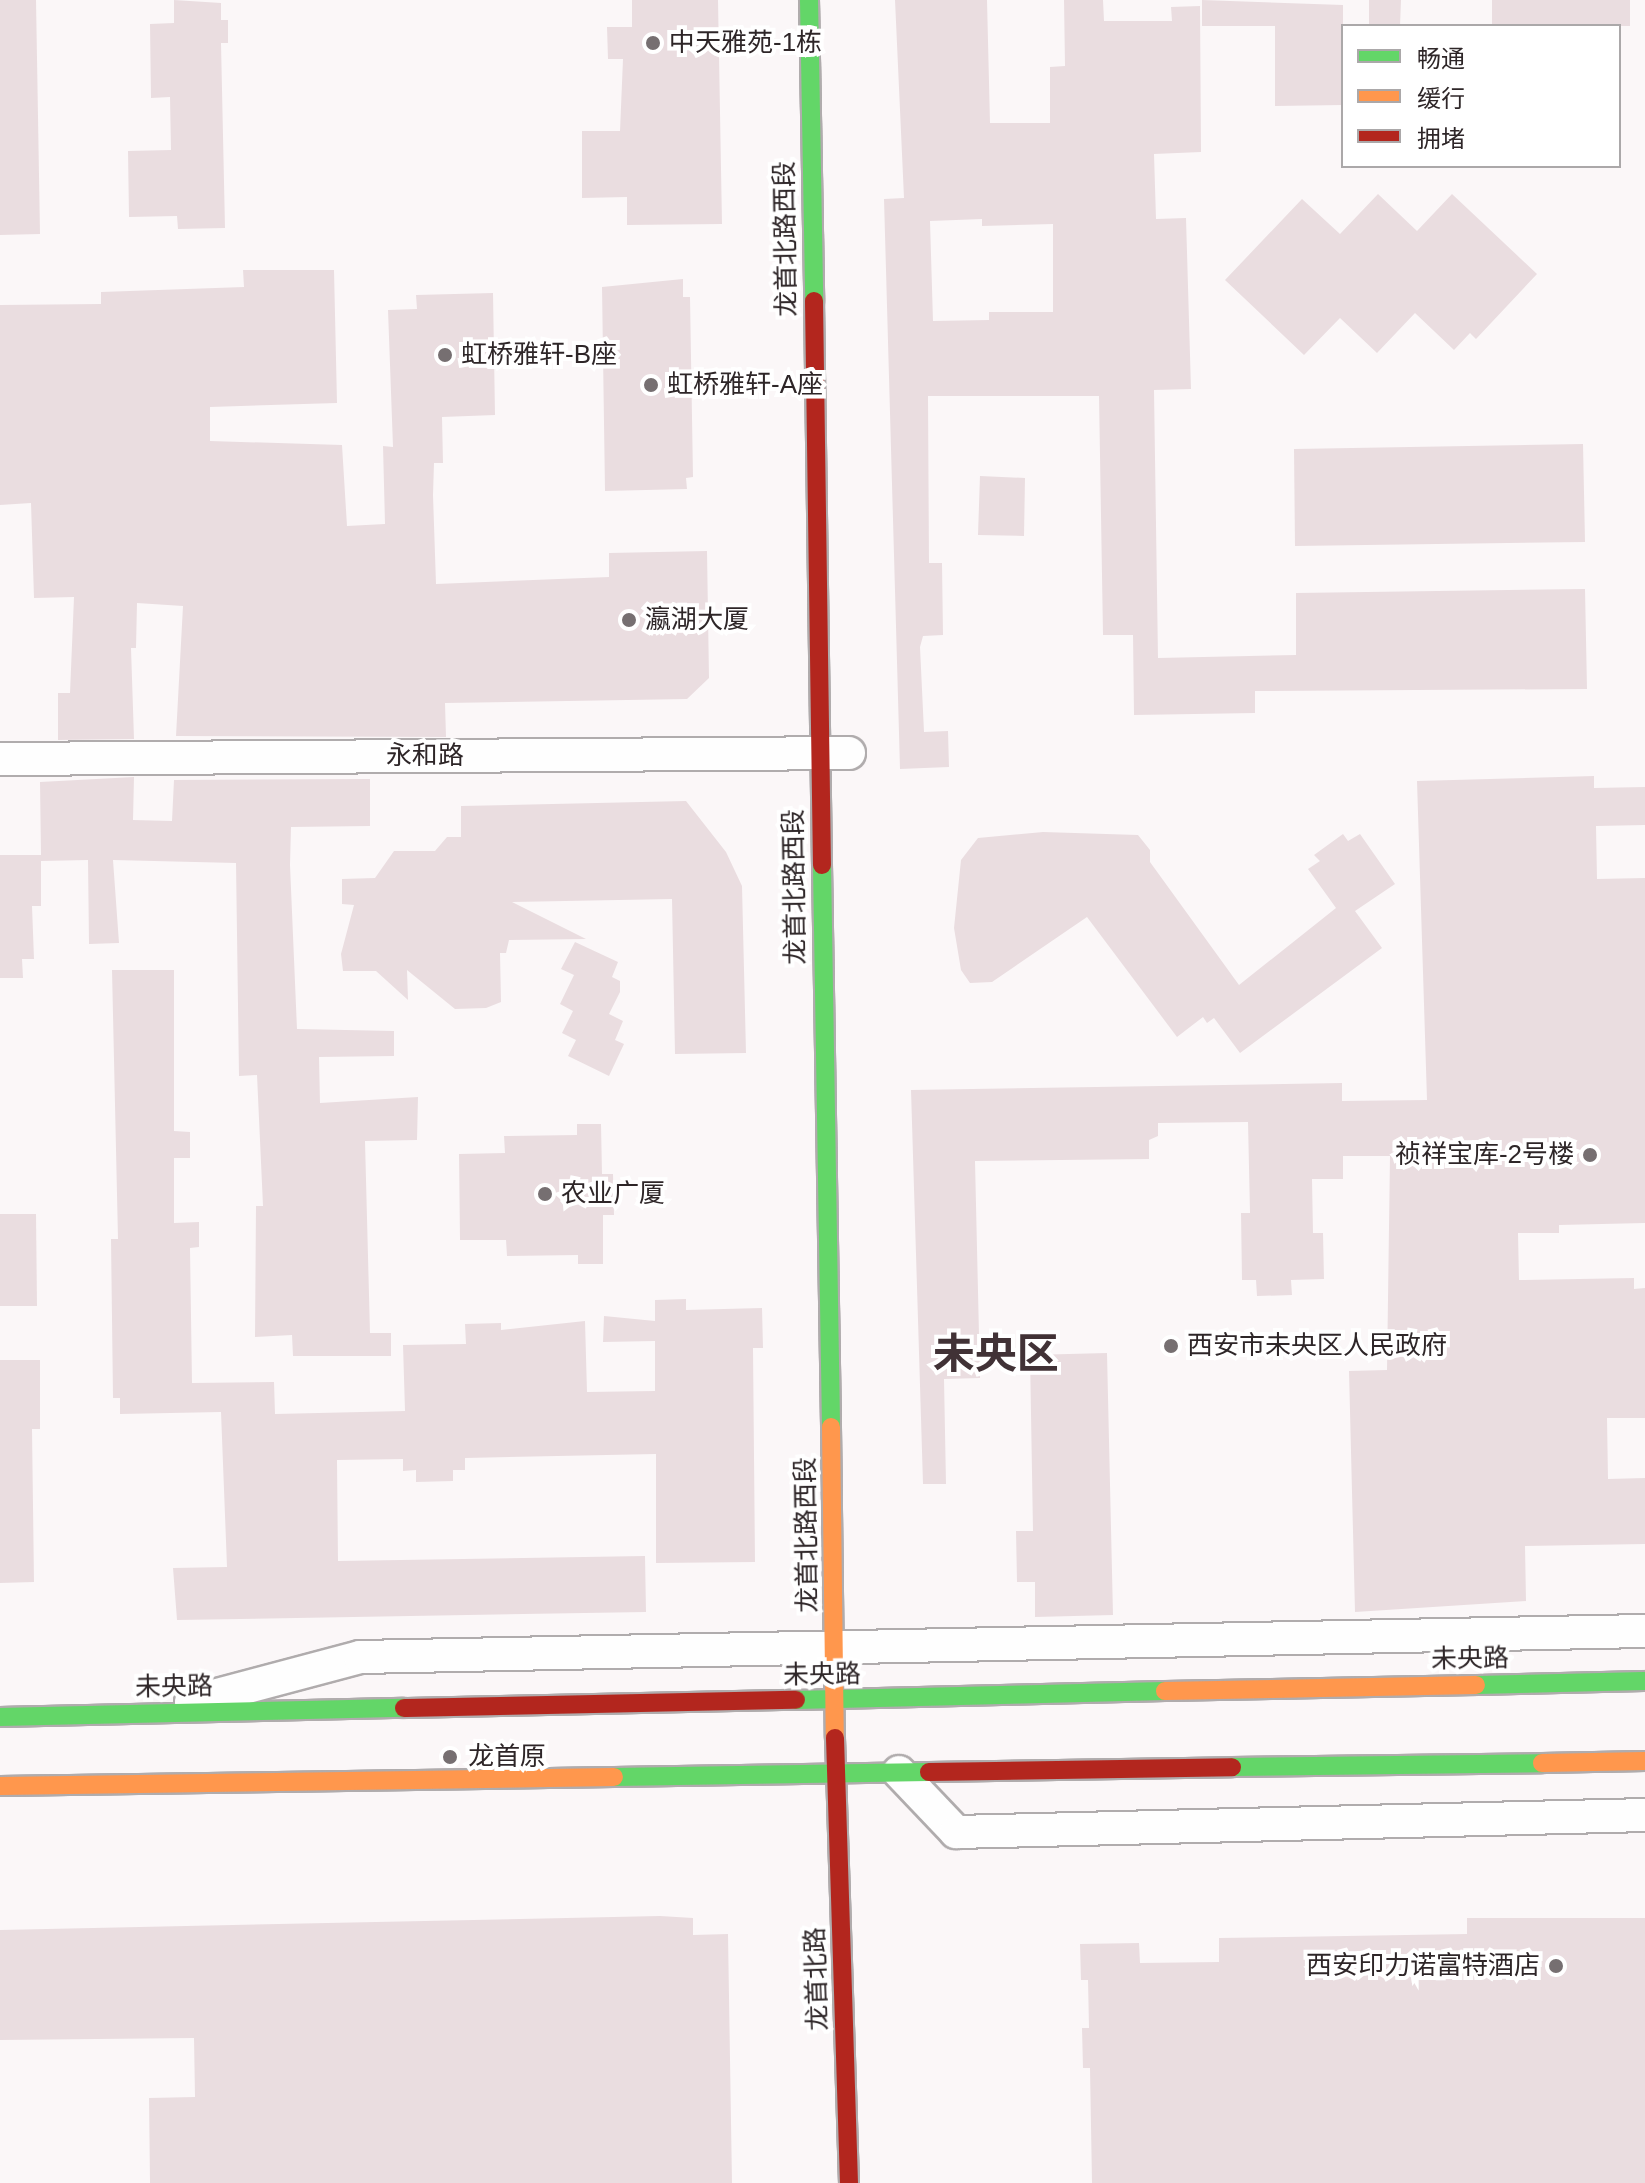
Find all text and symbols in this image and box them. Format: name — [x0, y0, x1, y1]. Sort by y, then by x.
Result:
legend — [1341, 24, 1621, 168]
place label: 中天雅苑-1栋 — [669, 27, 822, 59]
marker: 中天雅苑-1栋 — [644, 34, 662, 52]
text: 畅通 — [1417, 45, 1465, 72]
text: 缓行 — [1417, 85, 1465, 112]
text: 拥堵 — [1417, 125, 1465, 152]
street label: 龙首北路西段 — [769, 161, 803, 317]
place label: 虹桥雅轩-B座 — [461, 339, 617, 371]
marker: 虹桥雅轩-B座 — [436, 346, 454, 364]
place label: 虹桥雅轩-A座 — [667, 369, 823, 401]
marker: 虹桥雅轩-A座 — [642, 376, 660, 394]
place label: 瀛湖大厦 — [645, 604, 749, 636]
marker: 瀛湖大厦 — [620, 611, 638, 629]
street label: 永和路 — [386, 740, 464, 772]
street label: 龙首北路西段 — [778, 809, 812, 965]
place label: 祯祥宝库-2号楼 — [1395, 1139, 1574, 1171]
marker: 祯祥宝库-2号楼 — [1581, 1146, 1599, 1164]
place label: 农业广厦 — [561, 1178, 665, 1210]
marker: 农业广厦 — [536, 1185, 554, 1203]
district label: 未央区 — [933, 1329, 1059, 1379]
place label: 西安市未央区人民政府 — [1187, 1330, 1447, 1362]
marker: 西安市未央区人民政府 — [1162, 1337, 1180, 1355]
street label: 龙首北路西段 — [790, 1457, 824, 1613]
street label: 未央路 — [1431, 1643, 1509, 1675]
street label: 未央路 — [783, 1659, 861, 1691]
street label: 未央路 — [135, 1671, 213, 1703]
place label: 龙首原 — [468, 1741, 546, 1773]
marker: 龙首原 — [439, 1746, 461, 1768]
street label: 龙首北路 — [800, 1926, 834, 2032]
place label: 西安印力诺富特酒店 — [1306, 1950, 1540, 1982]
marker: 西安印力诺富特酒店 — [1547, 1957, 1565, 1975]

